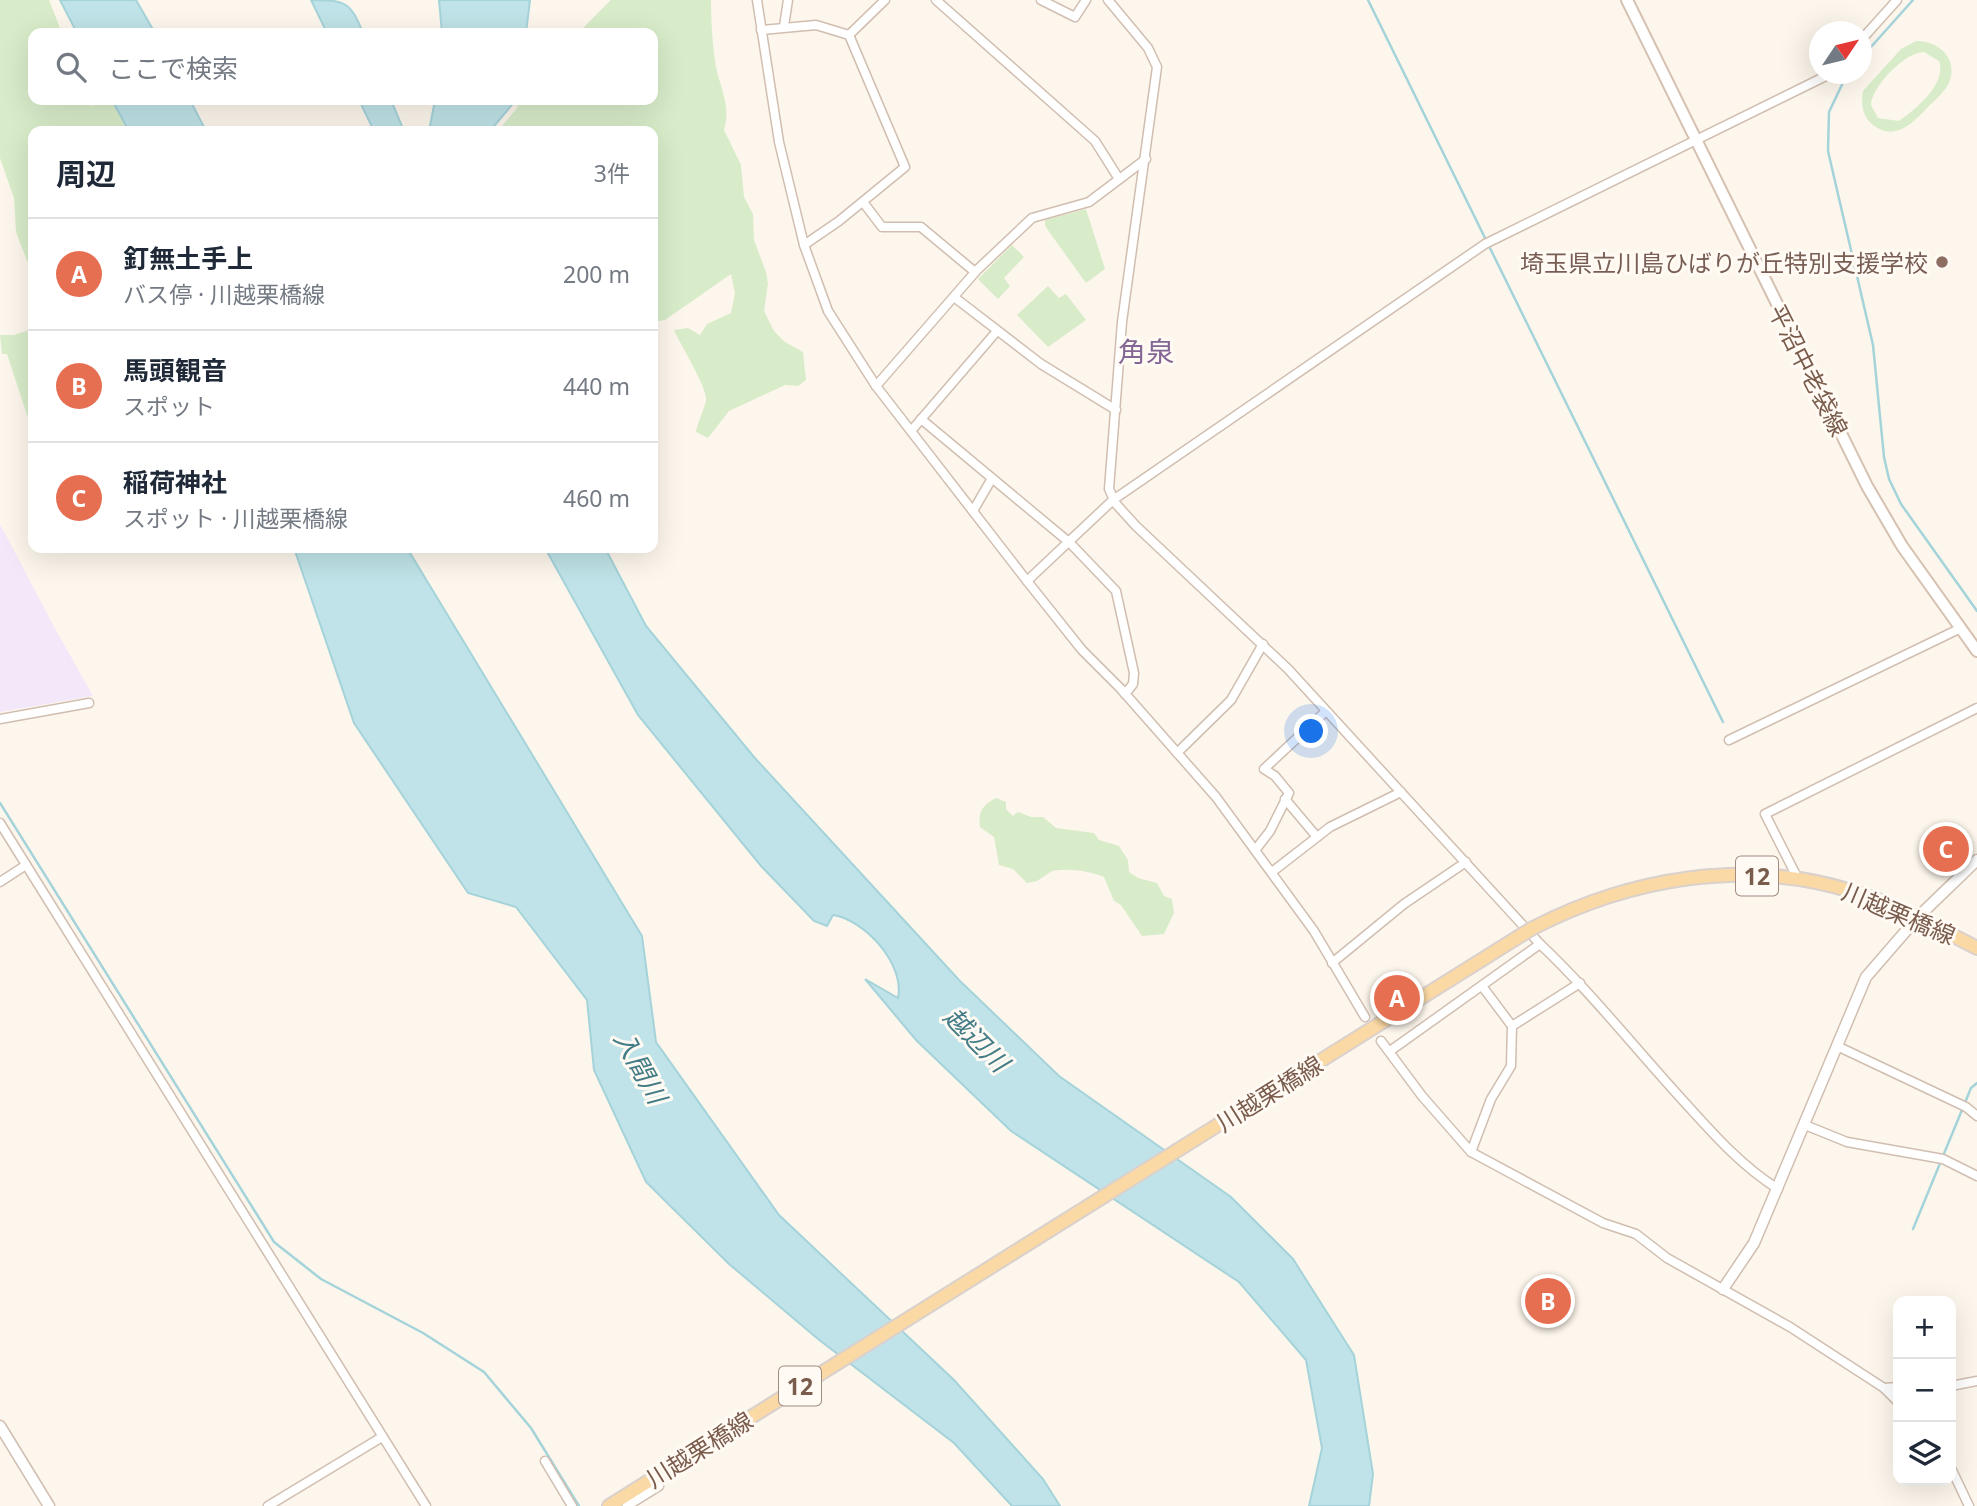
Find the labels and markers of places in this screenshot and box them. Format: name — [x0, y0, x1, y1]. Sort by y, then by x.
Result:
place label: 埼玉県立川島ひばりが丘特別支援学校 — [1520, 246, 1928, 279]
marker: 埼玉県立川島ひばりが丘特別支援学校 — [1934, 254, 1950, 270]
pin: C — [1923, 823, 1969, 875]
pin: A — [1374, 972, 1420, 1024]
pin: B — [1525, 1275, 1571, 1327]

